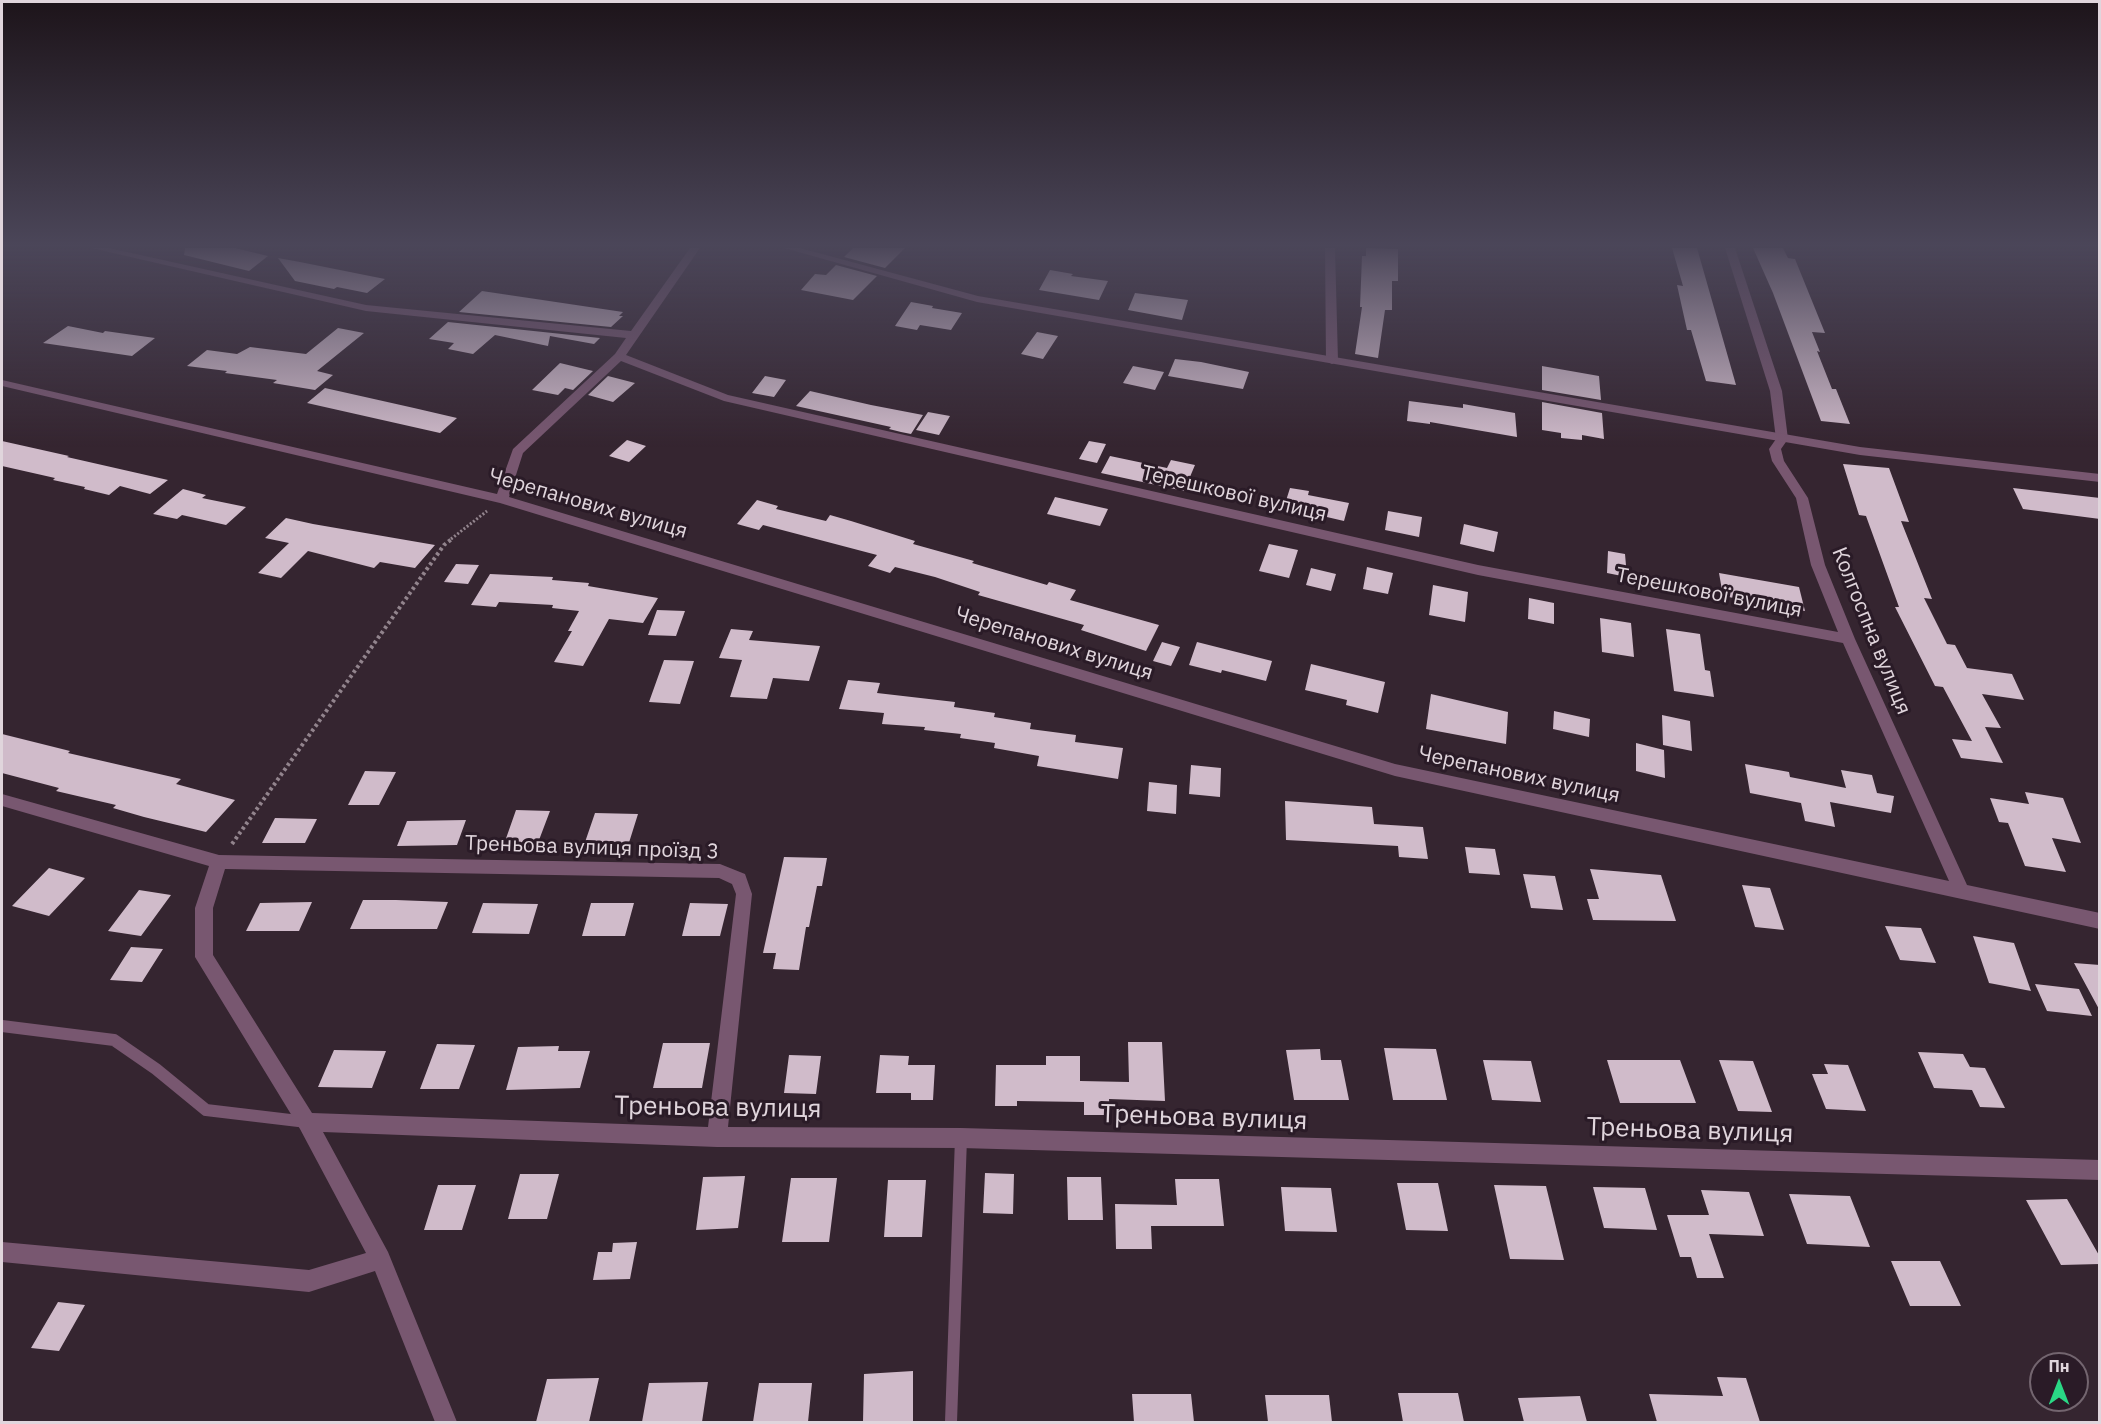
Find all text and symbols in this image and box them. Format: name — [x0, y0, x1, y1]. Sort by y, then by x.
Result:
street label: Терешкової вулиця — [1139, 460, 1329, 528]
street label: Черепанових вулиця — [486, 464, 690, 544]
street label: Колгоспна вулиця — [1826, 544, 1916, 718]
street label: Терешкової вулиця — [1614, 563, 1804, 623]
street label: Черепанових вулиця — [952, 602, 1156, 686]
street label: Черепанових вулиця — [1416, 741, 1622, 809]
street label: Треньова вулиця проїзд 3 — [465, 831, 719, 865]
street label: Треньова вулиця — [614, 1091, 822, 1125]
street label: Треньова вулиця — [1100, 1099, 1308, 1137]
street label: Треньова вулиця — [1586, 1112, 1794, 1150]
north arrow — [2029, 1352, 2089, 1412]
text: Пн — [2048, 1356, 2070, 1376]

